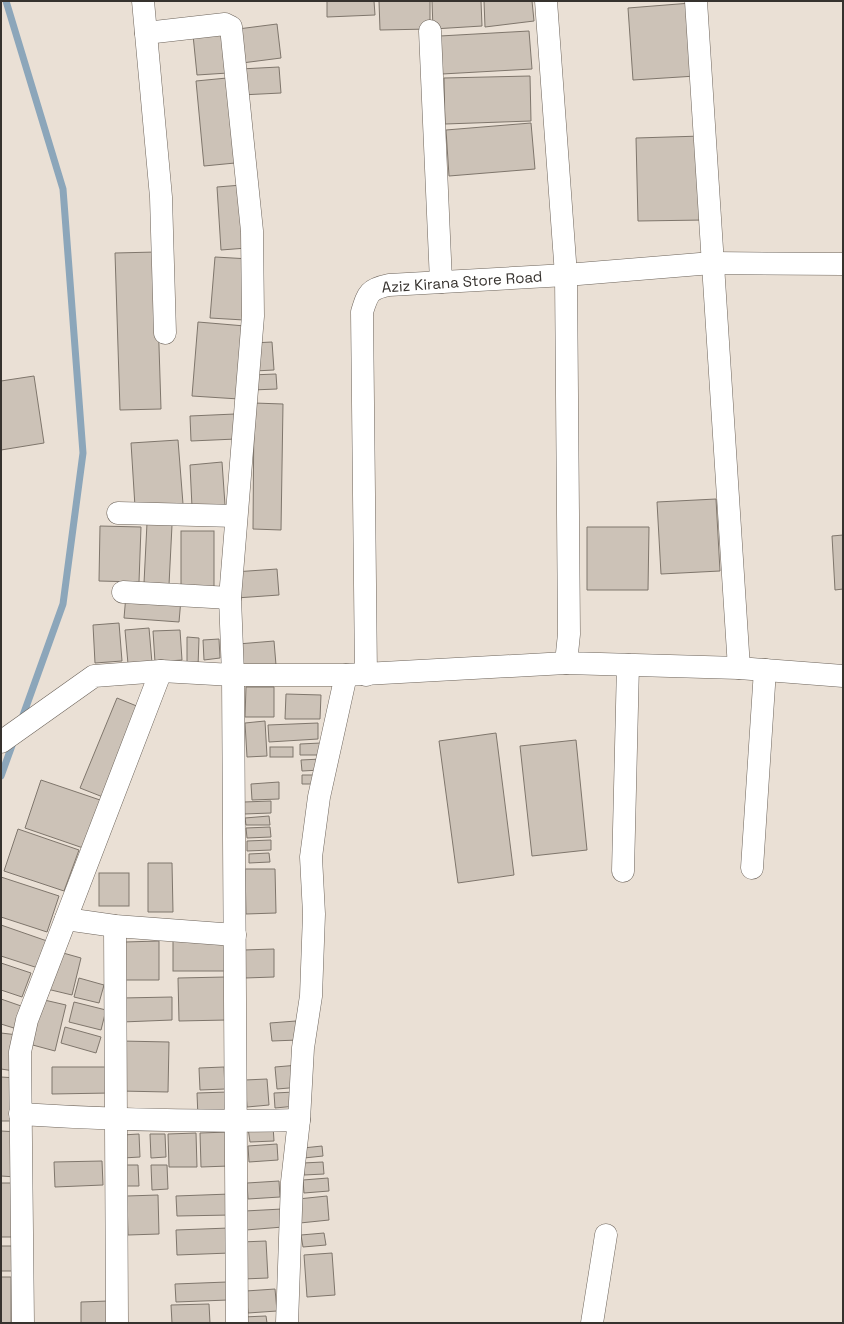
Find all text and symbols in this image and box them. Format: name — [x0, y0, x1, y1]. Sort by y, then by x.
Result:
street label: Aziz Kirana Store Road — [381, 266, 543, 297]

